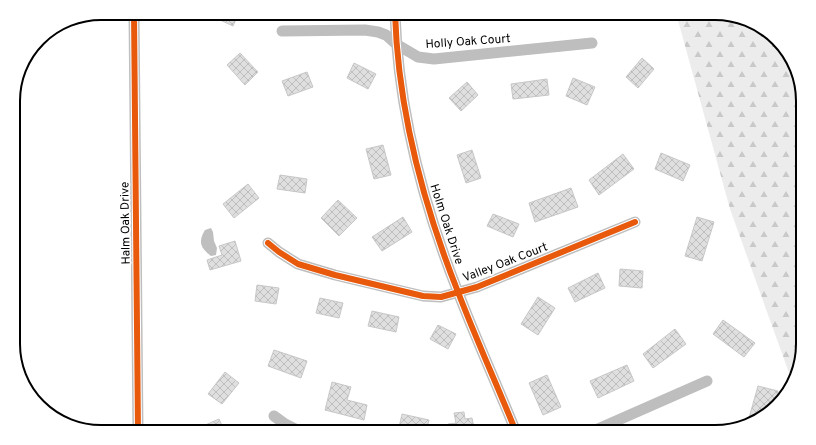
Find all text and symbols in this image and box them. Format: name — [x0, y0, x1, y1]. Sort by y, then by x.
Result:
street label: Holly Oak Court — [425, 31, 511, 53]
street label: Halm Oak Drive — [117, 181, 135, 265]
street label: Holm Oak Drive — [426, 182, 467, 267]
street label: Valley Oak Court — [461, 239, 550, 286]

